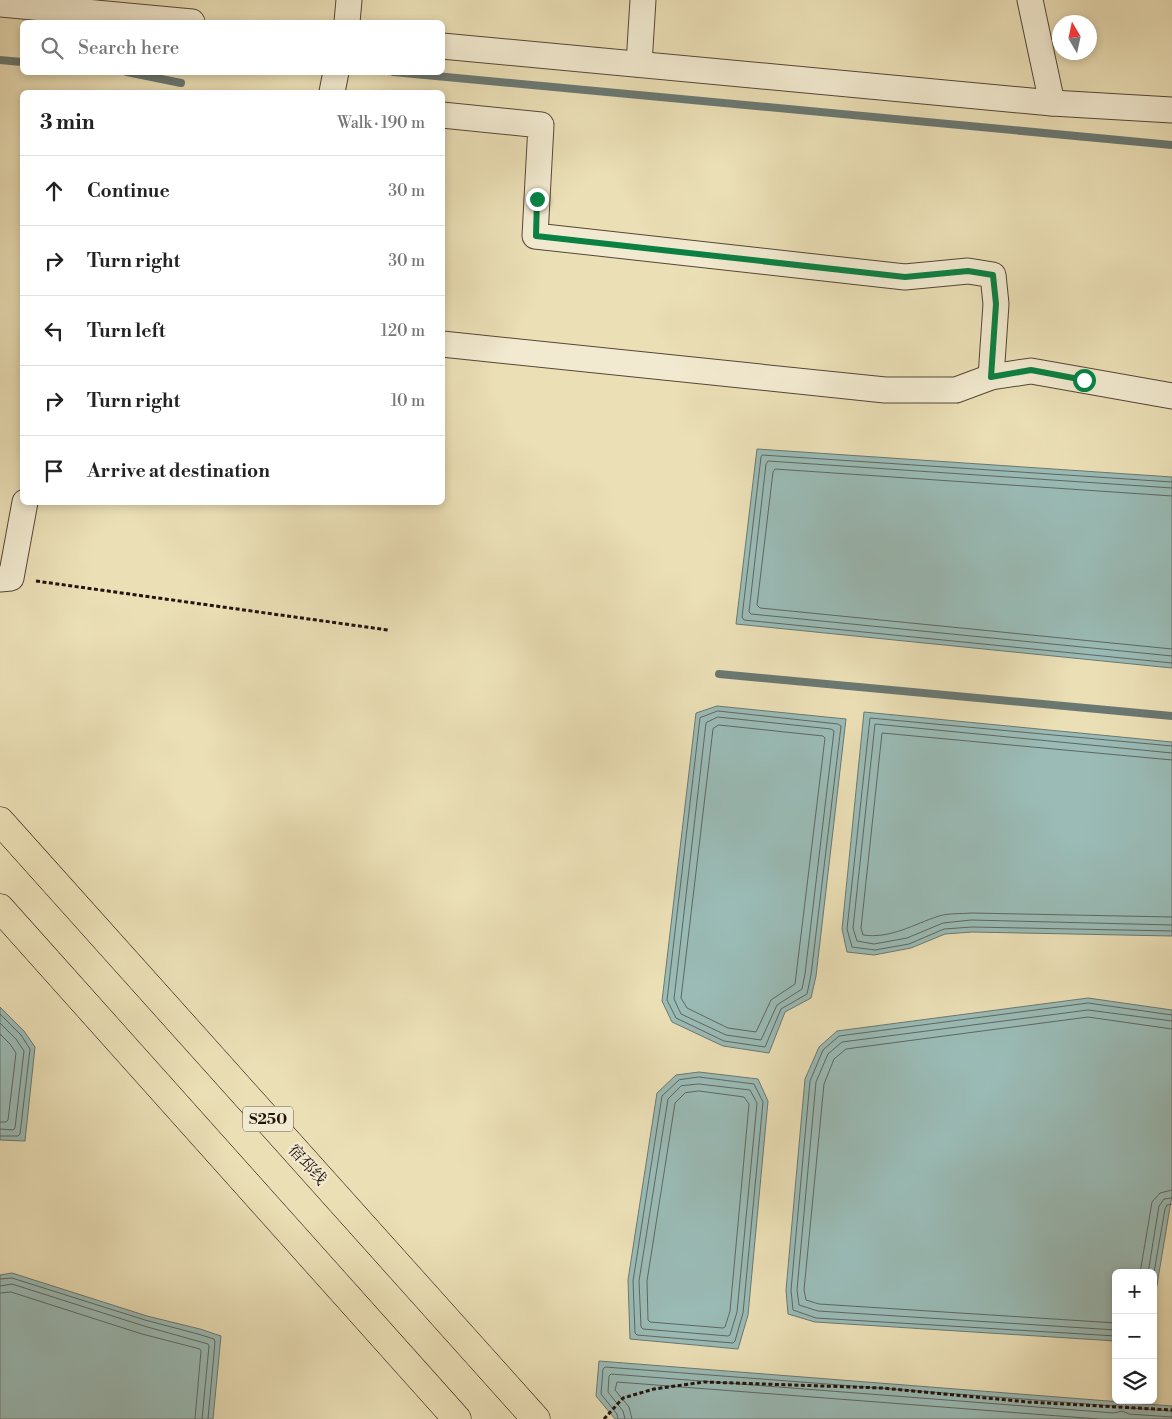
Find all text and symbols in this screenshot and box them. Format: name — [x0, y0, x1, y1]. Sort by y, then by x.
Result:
north arrow — [1052, 15, 1097, 60]
search box — [20, 20, 445, 75]
icon: search — [38, 34, 66, 62]
text: Search here — [78, 36, 179, 60]
text: 3 min — [40, 110, 95, 136]
text: Walk · 190 m — [337, 113, 425, 133]
icon: ahead — [40, 177, 68, 205]
text: Continue — [87, 179, 170, 203]
text: 30 m — [388, 181, 425, 201]
route end — [526, 188, 549, 211]
icon: right — [40, 247, 68, 275]
text: Turn right — [87, 249, 180, 273]
text: 30 m — [388, 251, 425, 271]
icon: left — [40, 317, 68, 345]
text: Turn left — [87, 319, 166, 343]
text: 120 m — [381, 321, 425, 341]
route start — [1073, 369, 1096, 392]
icon: right — [40, 387, 68, 415]
text: Turn right — [87, 389, 180, 413]
text: 10 m — [391, 391, 425, 411]
icon: arrive — [40, 457, 68, 485]
text: Arrive at destination — [87, 459, 270, 483]
road number: S250 — [243, 1106, 293, 1132]
street label: 宿邳线 — [284, 1140, 331, 1189]
map controls — [1112, 1269, 1157, 1404]
button: + — [1112, 1269, 1157, 1314]
button: − — [1112, 1314, 1157, 1359]
button: layers — [1112, 1359, 1157, 1404]

